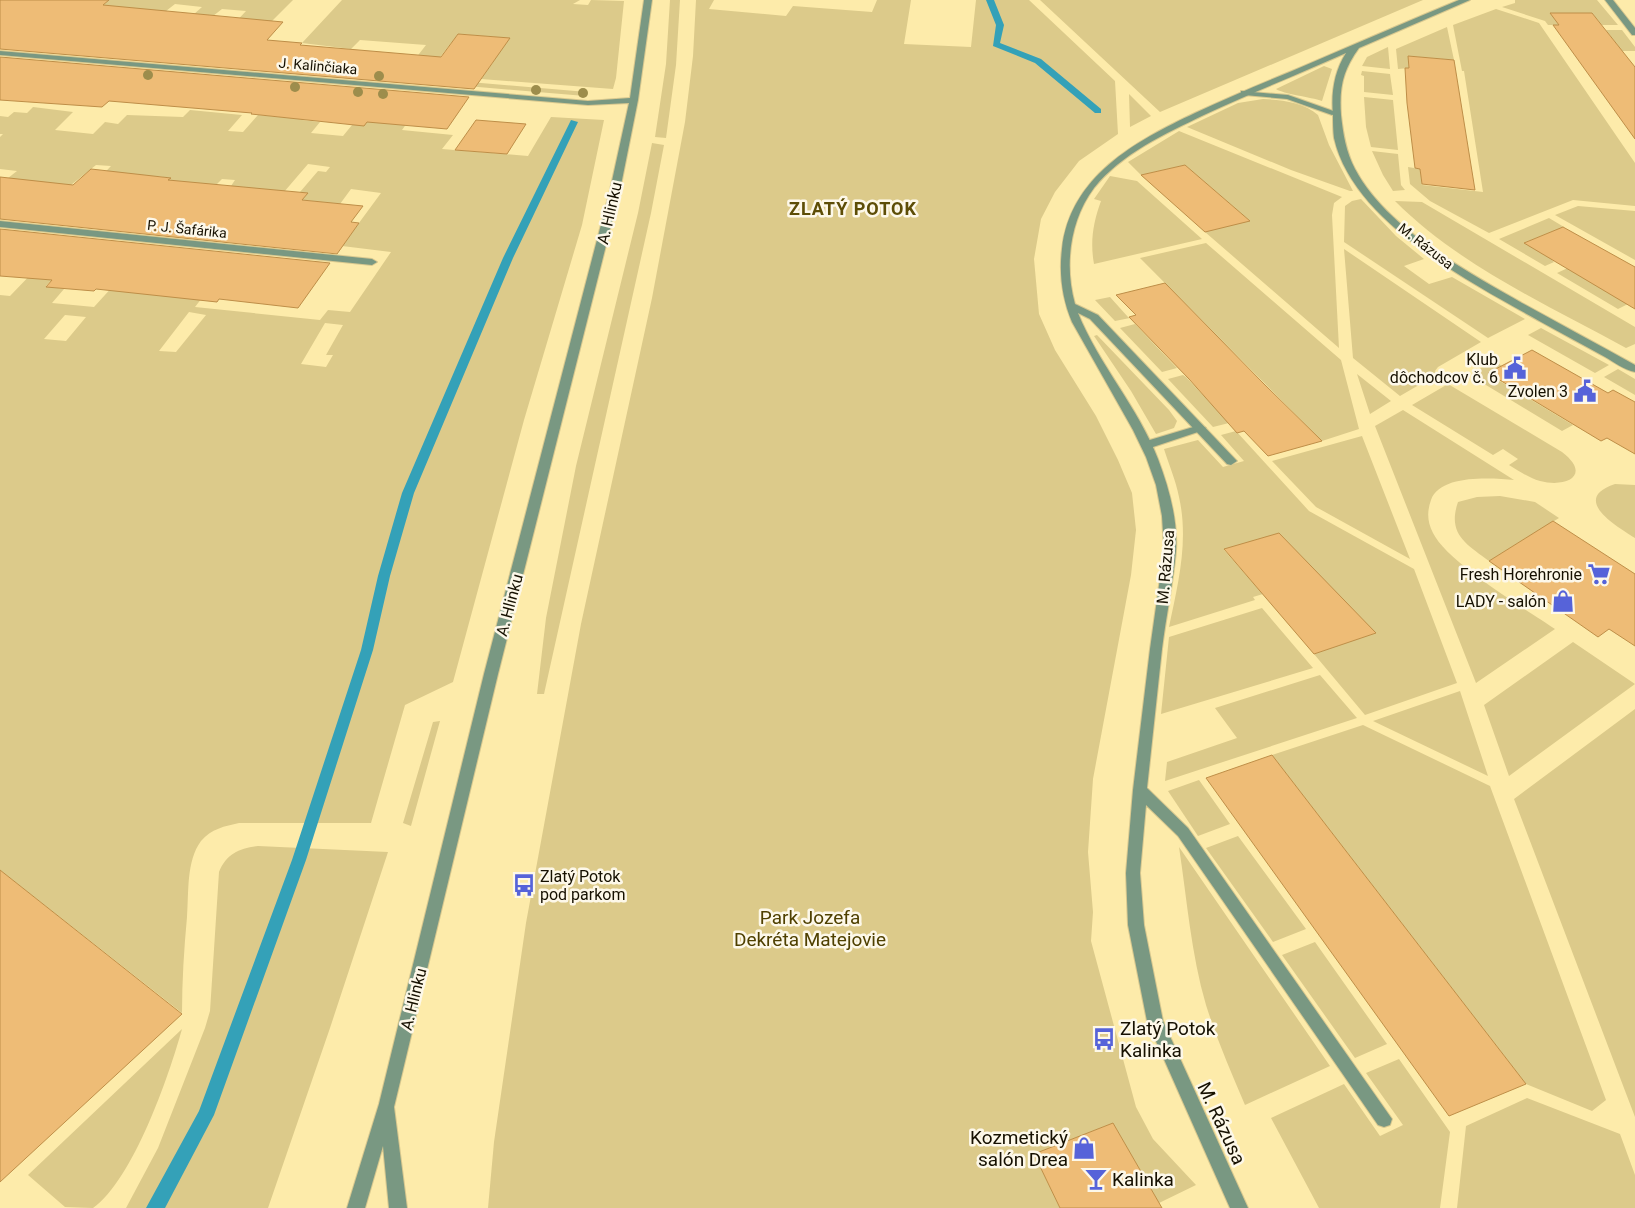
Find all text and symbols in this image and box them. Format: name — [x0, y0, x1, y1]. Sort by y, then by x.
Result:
street label: J. Kalinčiaka — [278, 55, 358, 77]
street label: A. Hlinku — [593, 180, 626, 246]
district label: ZLATÝ POTOK — [789, 198, 917, 219]
street label: P. J. Šafárika — [146, 216, 228, 241]
street label: M. Rázusa — [1395, 220, 1457, 272]
place label: Klub dôchodcov č. 6 — [1390, 350, 1498, 387]
public building icon: Klub dôchodcov č. 6 — [1502, 355, 1528, 381]
public building icon: Zvolen 3 — [1572, 378, 1598, 404]
place label: Zvolen 3 — [1508, 382, 1568, 401]
street label: M. Rázusa — [1153, 529, 1178, 605]
supermarket icon: Fresh Horehronie — [1586, 561, 1612, 587]
place label: Fresh Horehronie — [1460, 565, 1582, 584]
street label: A. Hlinku — [492, 572, 527, 638]
shop icon: LADY - salón — [1550, 588, 1576, 614]
place label: LADY - salón — [1456, 592, 1546, 611]
place label: Zlatý Potok pod parkom — [540, 867, 625, 904]
bus stop icon: Zlatý Potok pod parkom — [511, 872, 537, 898]
park label: Park Jozefa Dekréta Matejovie — [734, 906, 886, 951]
street label: A. Hlinku — [397, 966, 430, 1032]
place label: Zlatý Potok Kalinka — [1120, 1017, 1216, 1062]
bus stop icon: Zlatý Potok Kalinka — [1091, 1026, 1117, 1052]
street label: M. Rázusa — [1192, 1078, 1251, 1168]
place label: Kozmetický salón Drea — [970, 1126, 1068, 1171]
shop icon: Kozmetický salón Drea — [1071, 1135, 1097, 1161]
bar icon: Kalinka — [1083, 1166, 1109, 1192]
place label: Kalinka — [1112, 1168, 1174, 1191]

